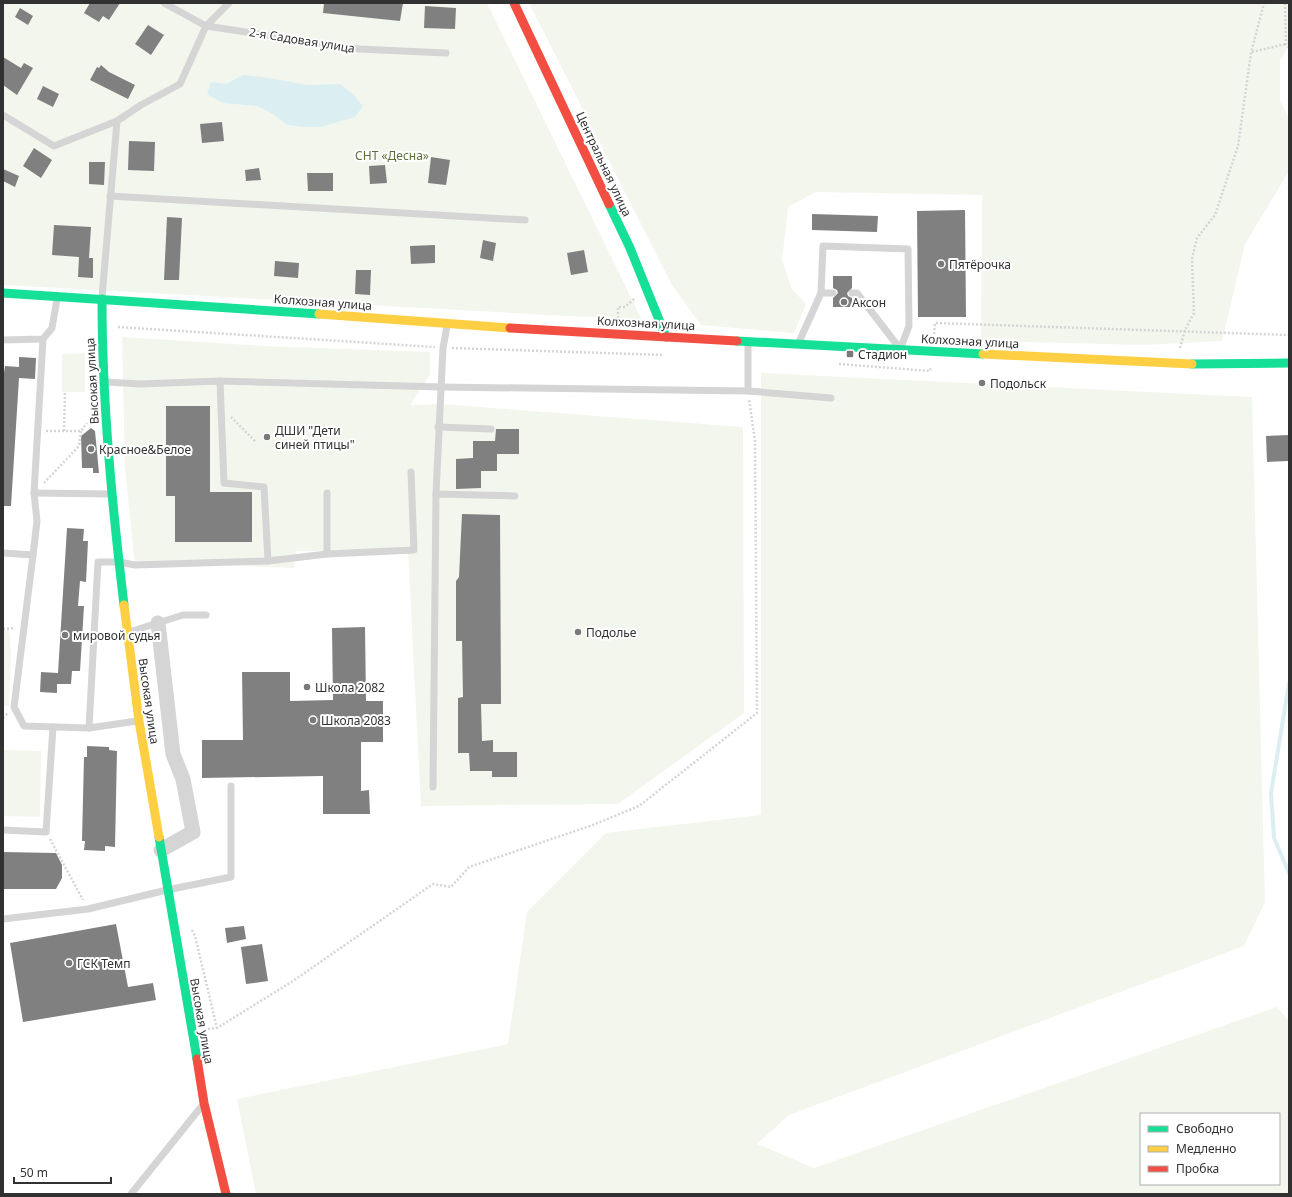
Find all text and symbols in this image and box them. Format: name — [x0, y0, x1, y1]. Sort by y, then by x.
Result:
street label: 2-я Садовая улица — [248, 23, 356, 57]
street label: Центральная улица — [572, 109, 636, 219]
park label: СНТ «Десна» — [355, 147, 429, 164]
place label: Пятёрочка — [949, 256, 1011, 273]
marker: Пятёрочка — [936, 259, 946, 269]
street label: Колхозная улица — [273, 290, 373, 314]
place label: Аксон — [852, 294, 886, 311]
marker: Аксон — [839, 297, 849, 307]
street label: Колхозная улица — [596, 312, 696, 334]
street label: Колхозная улица — [920, 330, 1020, 352]
street label: Высокая улица — [81, 337, 103, 425]
place label: Стадион — [858, 346, 907, 363]
marker: Стадион — [845, 349, 855, 359]
place label: Подольск — [990, 375, 1047, 392]
marker: Подольск — [977, 378, 987, 388]
place label: ДШИ "Дети синей птицы" — [275, 422, 355, 453]
marker: ДШИ "Дети синей птицы" — [262, 432, 272, 442]
place label: Красное&Белое — [99, 441, 191, 458]
marker: Красное&Белое — [86, 444, 96, 454]
place label: Подолье — [586, 624, 637, 641]
place label: мировой судья — [73, 627, 161, 644]
marker: Подолье — [573, 627, 583, 637]
marker: мировой судья — [60, 630, 70, 640]
street label: Высокая улица — [135, 657, 163, 745]
place label: Школа 2082 — [315, 679, 385, 696]
marker: Школа 2082 — [302, 682, 312, 692]
place label: Школа 2083 — [321, 712, 391, 729]
marker: Школа 2083 — [308, 715, 318, 725]
place label: ГСК Темп — [77, 955, 130, 972]
marker: ГСК Темп — [64, 958, 74, 968]
street label: Высокая улица — [186, 977, 218, 1065]
legend — [1140, 1113, 1280, 1185]
text: Свободно — [1176, 1120, 1234, 1137]
text: Медленно — [1176, 1140, 1236, 1157]
scale bar — [14, 1159, 111, 1185]
text: Пробка — [1176, 1160, 1219, 1177]
text: 50 m — [20, 1164, 48, 1181]

